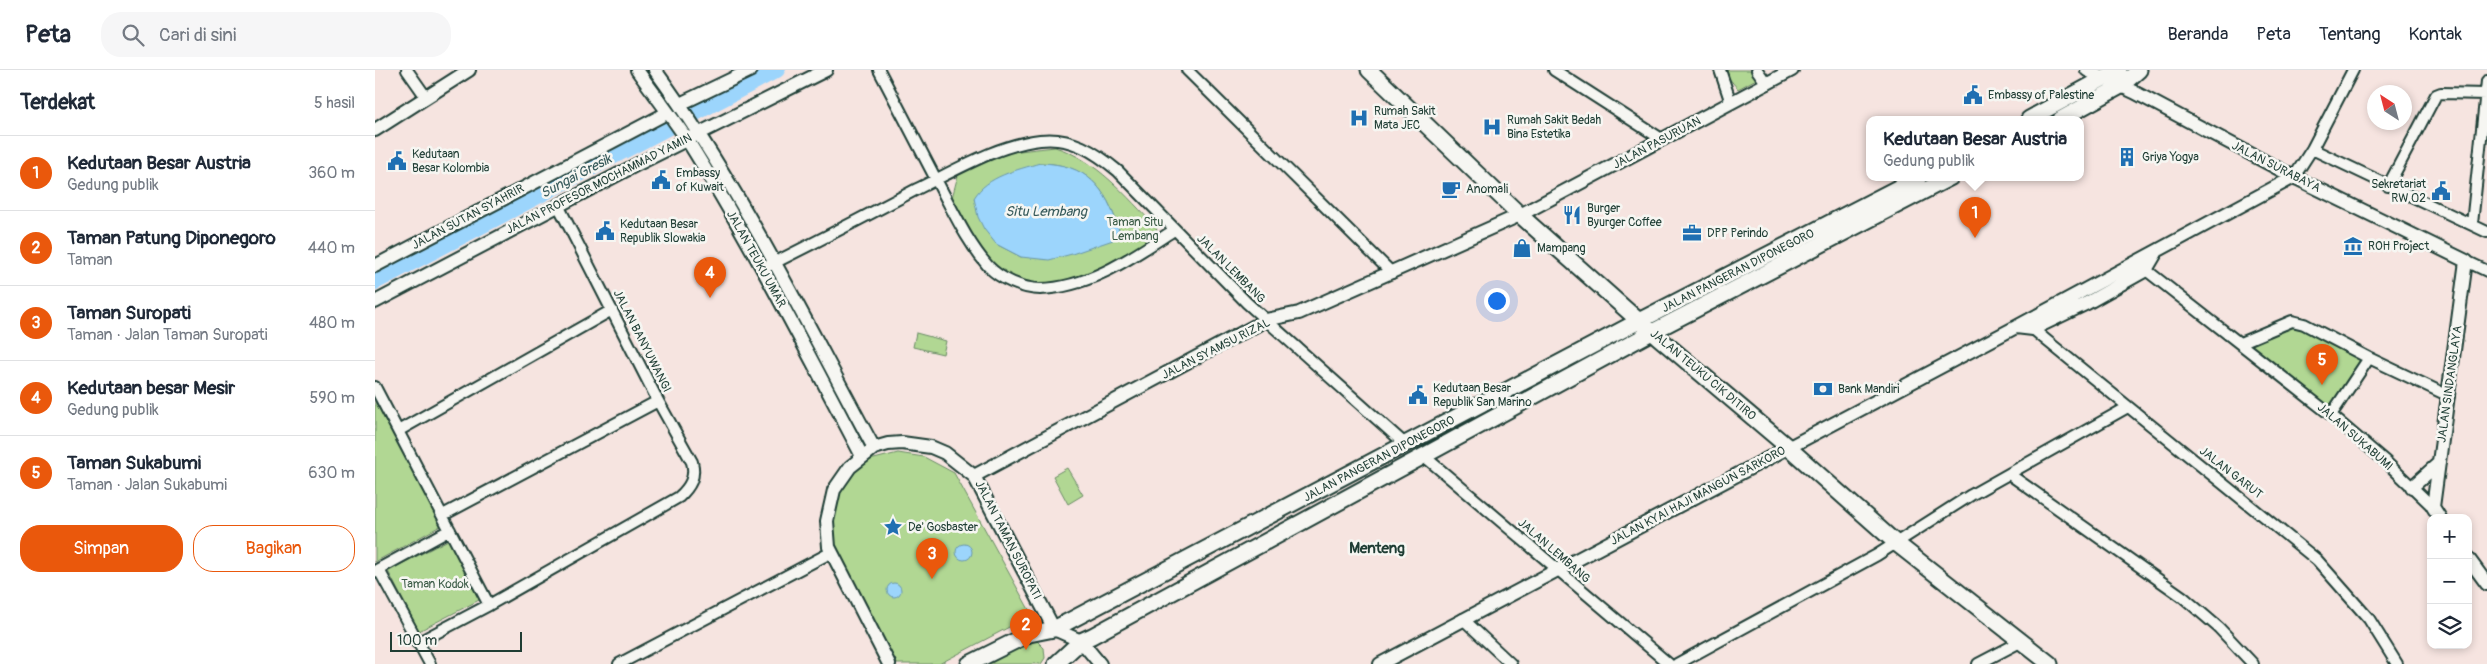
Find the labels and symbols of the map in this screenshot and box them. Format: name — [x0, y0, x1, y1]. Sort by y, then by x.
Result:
public building icon: Embassy of Palestine — [1962, 84, 1984, 106]
north arrow — [2367, 85, 2412, 130]
place label: Embassy of Palestine — [1988, 88, 2094, 103]
place label: Rumah Sakit Mata JEC — [1374, 104, 1436, 133]
hospital icon: Rumah Sakit Mata JEC — [1348, 107, 1370, 129]
place label: Rumah Sakit Bedah Bina Estetika — [1507, 113, 1601, 142]
street label: JALAN PASURUAN — [1610, 113, 1704, 173]
hospital icon: Rumah Sakit Bedah Bina Estetika — [1481, 116, 1503, 138]
street label: JALAN PROFESOR MOCHAMMAD YAMIN — [503, 130, 695, 238]
street label: JALAN SURABAYA — [2229, 138, 2323, 196]
building icon: Griya Yogya — [2116, 146, 2138, 168]
place label: Kedutaan Besar Kolombia — [412, 147, 490, 176]
public building icon: Kedutaan Besar Kolombia — [386, 150, 408, 172]
water label: Sungai Gresik — [538, 150, 615, 202]
place label: Griya Yogya — [2142, 150, 2199, 165]
place label: Embassy of Kuwait — [676, 166, 724, 195]
public building icon: Embassy of Kuwait — [650, 169, 672, 191]
place label: Sekretariat RW 02 — [2371, 177, 2426, 206]
cafe icon: Anomali — [1440, 178, 1462, 200]
public building icon: Sekretariat RW 02 — [2430, 180, 2452, 202]
street label: JALAN SUTAN SYAHRIR — [409, 181, 527, 253]
place label: Anomali — [1466, 182, 1508, 197]
pin: 1 — [1959, 197, 1991, 238]
place label: Burger Byurger Coffee — [1587, 201, 1662, 230]
water label: Situ Lembang — [1005, 203, 1088, 220]
restaurant icon: Burger Byurger Coffee — [1561, 204, 1583, 226]
street label: JALAN TEUKU UMAR — [723, 208, 789, 310]
park label: Taman Situ Lembang — [1107, 215, 1163, 244]
place label: Kedutaan Besar Republik Slowakia — [620, 217, 706, 246]
public building icon: Kedutaan Besar Republik Slowakia — [594, 220, 616, 242]
office icon: DPP Perindo — [1681, 222, 1703, 244]
street label: JALAN PANGERAN DIPONEGORO — [1659, 226, 1817, 316]
place label: DPP Perindo — [1707, 226, 1769, 241]
street label: JALAN LEMBANG — [1193, 231, 1269, 307]
museum icon: ROH Project — [2342, 235, 2364, 257]
shop icon: Mampang — [1511, 237, 1533, 259]
place label: ROH Project — [2368, 239, 2429, 254]
place label: Mampang — [1537, 241, 1586, 256]
pin: 4 — [694, 257, 726, 298]
street label: JALAN BANYUWANGI — [610, 287, 674, 395]
your location — [1484, 288, 1510, 314]
street label: JALAN SYAMSU RIZAL — [1159, 315, 1273, 383]
street label: JALAN SINDANGLAYA — [2434, 324, 2466, 443]
street label: JALAN TEUKU CIK DITIRO — [1647, 326, 1759, 424]
pin: 5 — [2306, 344, 2338, 385]
bank icon: Bank Mandiri — [1812, 378, 1834, 400]
place label: Kedutaan Besar Republik San Marino — [1433, 381, 1532, 410]
place label: Bank Mandiri — [1838, 382, 1900, 397]
public building icon: Kedutaan Besar Republik San Marino — [1407, 384, 1429, 406]
street label: JALAN SUKABUMI — [2314, 400, 2396, 474]
street label: JALAN PANGERAN DIPONEGORO — [1301, 412, 1458, 505]
street label: JALAN KYAI HAJI MANGUN SARKORO — [1608, 443, 1788, 549]
street label: JALAN GARUT — [2196, 444, 2266, 503]
street label: JALAN TAMAN SUROPATI — [971, 478, 1045, 602]
street label: JALAN LEMBANG — [1515, 515, 1593, 587]
place icon: De' Gosbaster — [882, 516, 904, 538]
place label: De' Gosbaster — [908, 520, 979, 535]
pin: 3 — [916, 538, 948, 579]
district label: Menteng — [1349, 539, 1405, 558]
park label: Taman Kodok — [401, 577, 469, 592]
pin: 2 — [1010, 609, 1042, 650]
scale bar — [390, 629, 523, 652]

